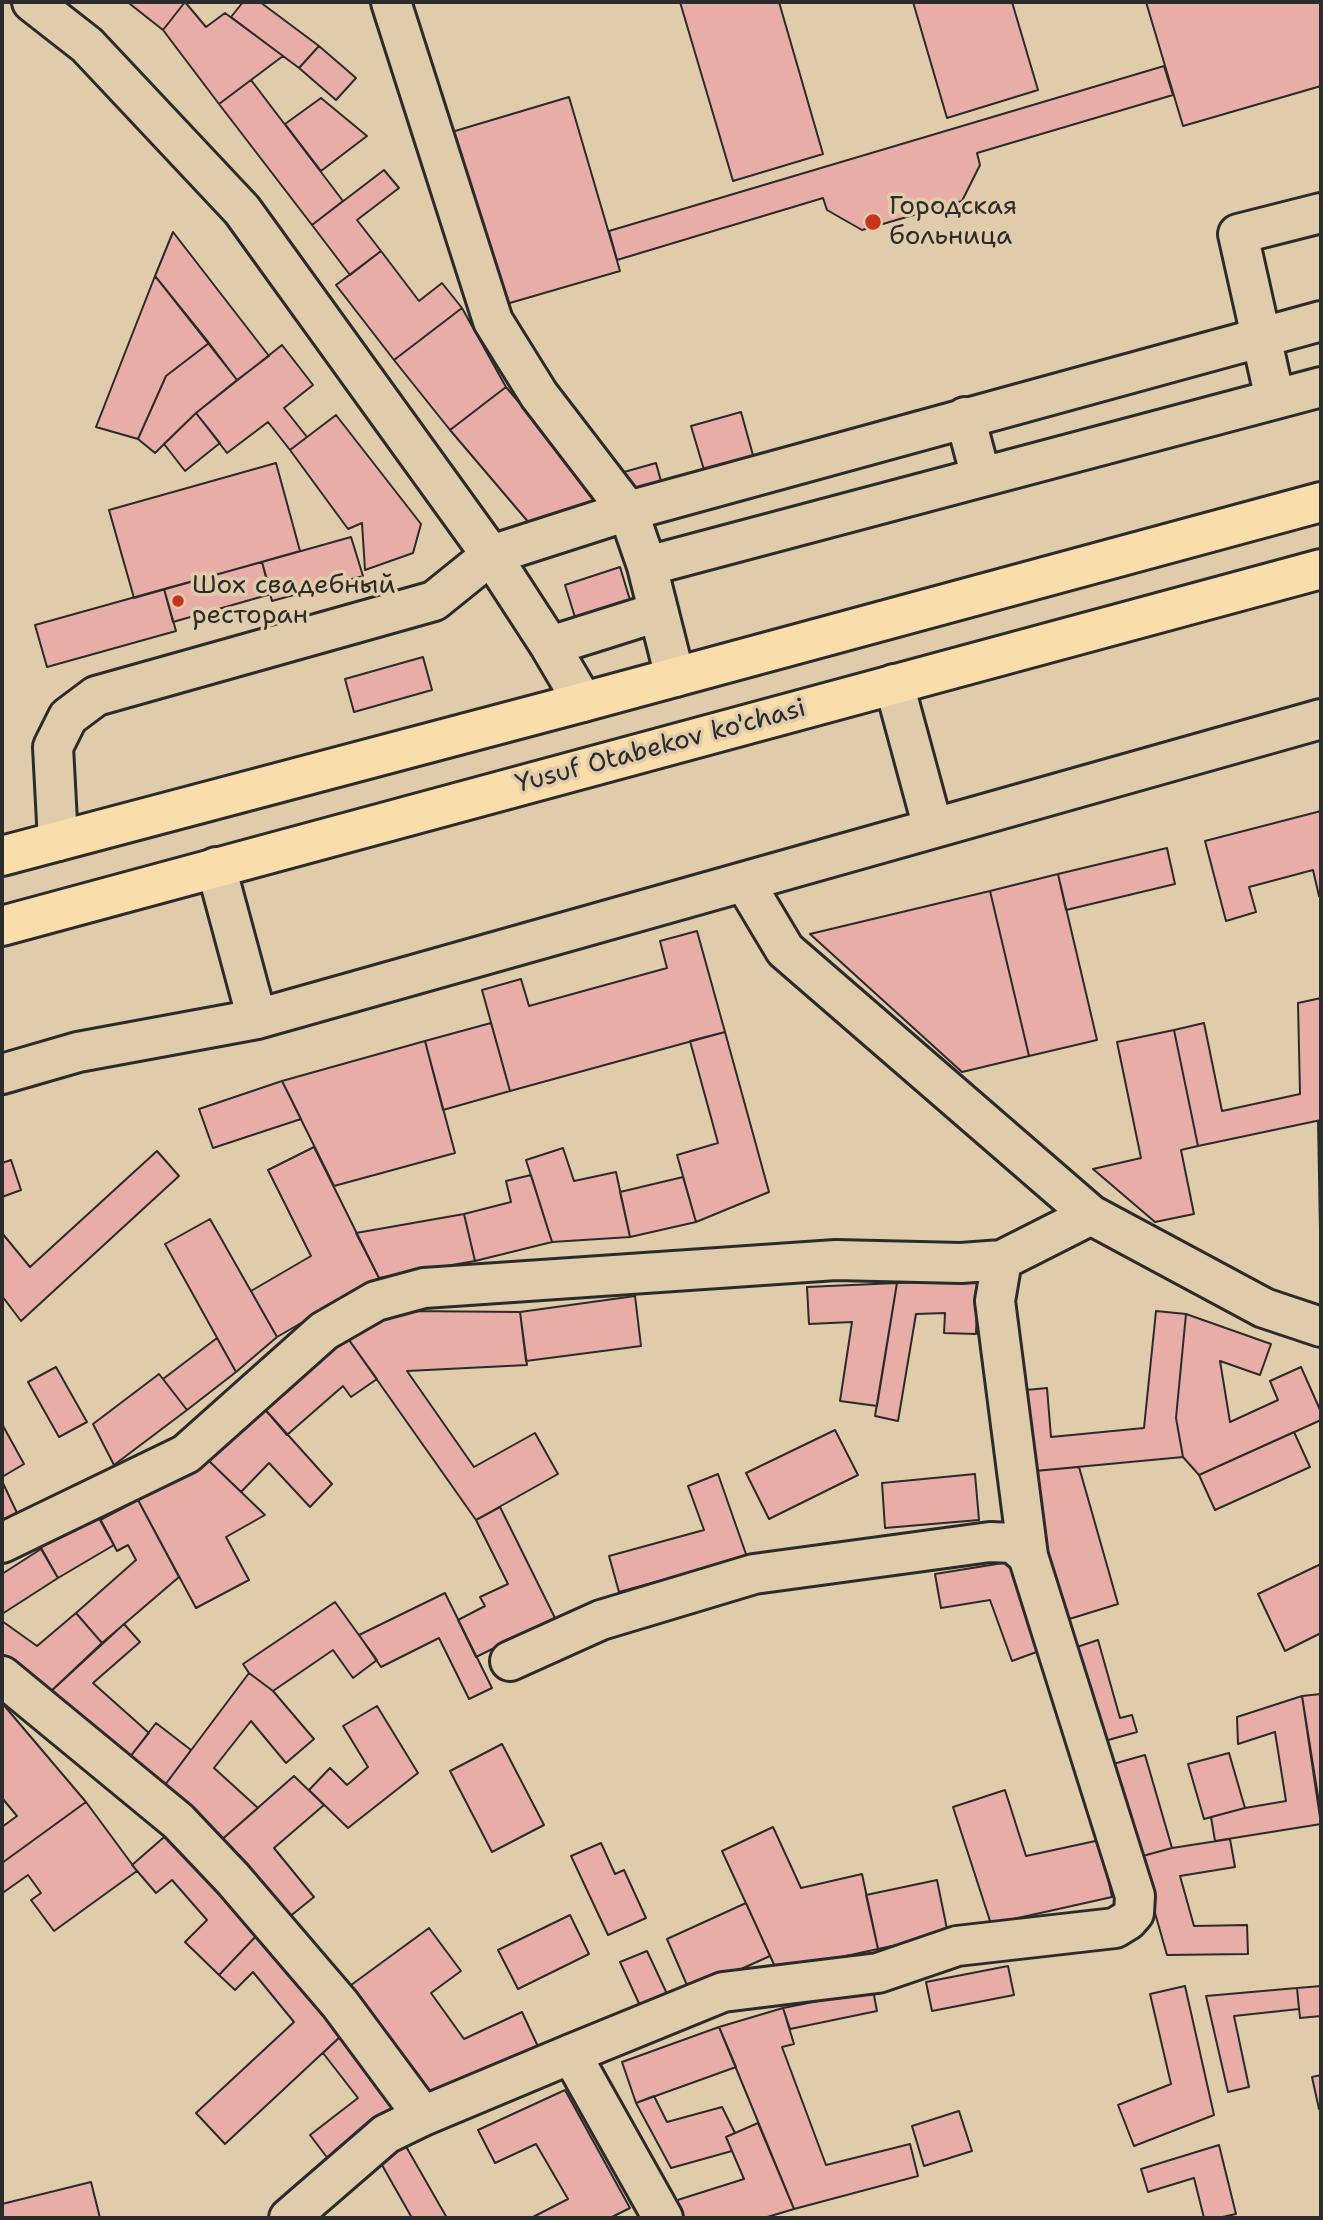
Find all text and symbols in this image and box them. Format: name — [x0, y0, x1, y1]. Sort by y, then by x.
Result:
place label: Городская больница — [889, 191, 1017, 252]
marker: Городская больница — [863, 212, 883, 232]
place label: Шох свадебный ресторан — [192, 570, 395, 632]
marker: Шох свадебный ресторан — [170, 593, 186, 609]
street label: Yusuf Otabekov ko'chasi — [513, 693, 809, 801]

